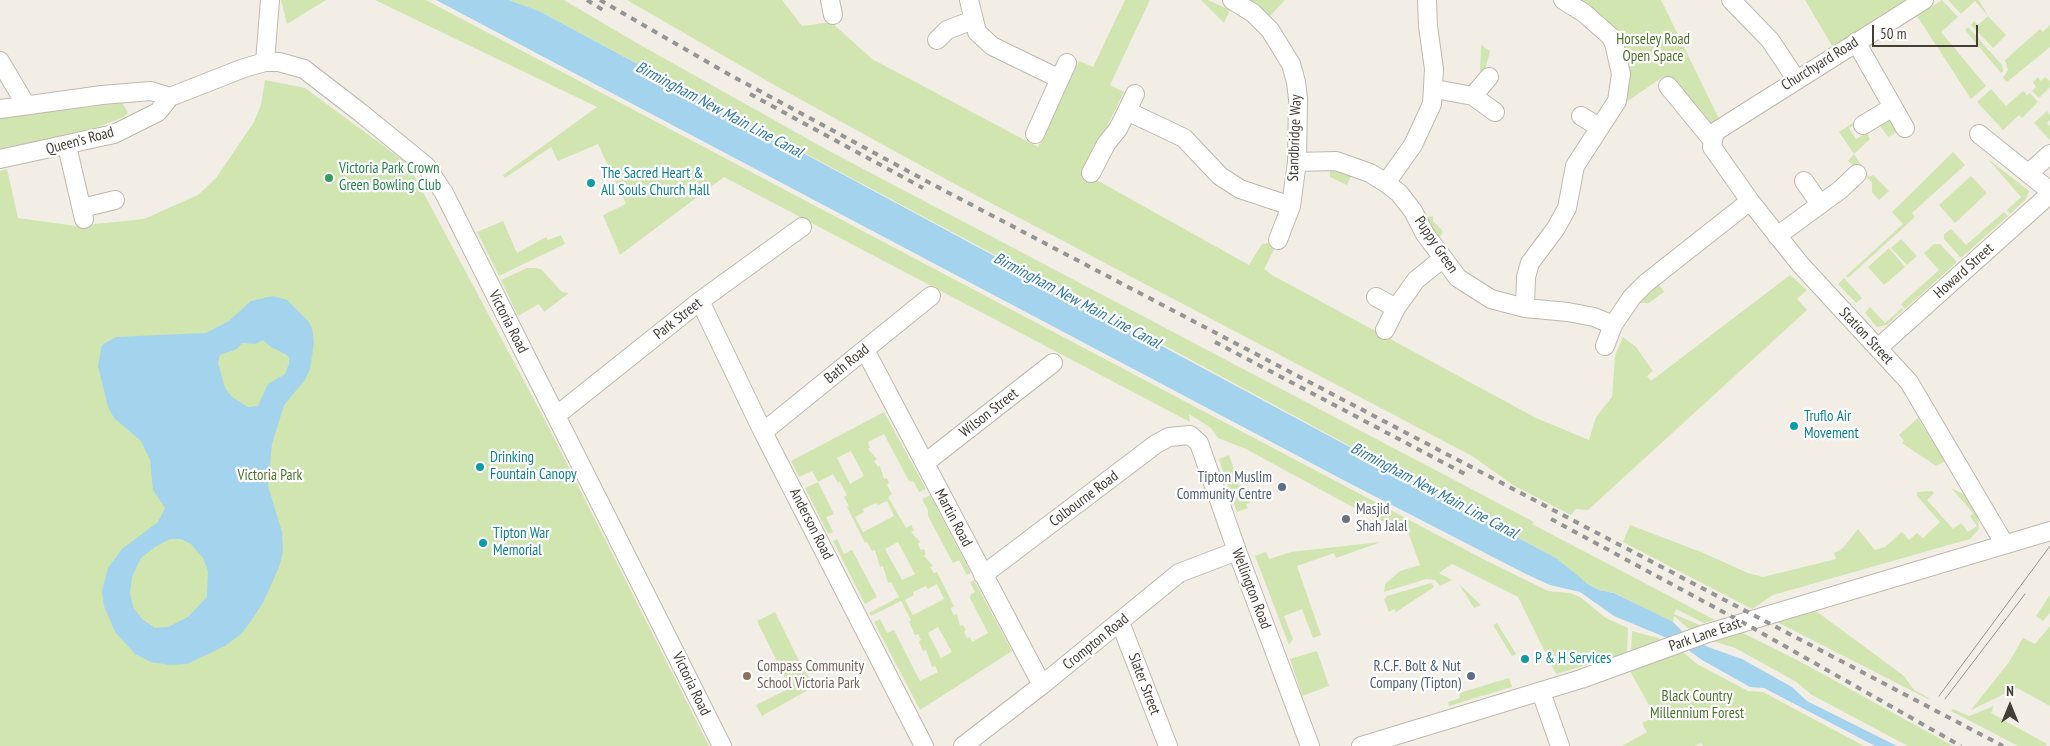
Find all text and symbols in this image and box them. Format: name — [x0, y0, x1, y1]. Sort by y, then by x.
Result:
scale bar — [1875, 15, 1981, 47]
text: 50 m — [1880, 24, 1906, 43]
park label: Horseley Road Open Space — [1616, 31, 1690, 66]
street label: Churchyard Road — [1778, 33, 1862, 95]
water label: Birmingham New Main Line Canal — [632, 58, 806, 162]
street label: Standbridge Way — [1284, 94, 1306, 182]
street label: Queen's Road — [44, 123, 116, 159]
place label: Victoria Park Crown Green Bowling Club — [339, 160, 441, 195]
place label: The Sacred Heart & All Souls Church Hall — [601, 165, 710, 200]
marker: Victoria Park Crown Green Bowling Club — [323, 172, 335, 184]
marker: The Sacred Heart & All Souls Church Hall — [585, 177, 597, 189]
street label: Puppy Green — [1410, 213, 1462, 277]
street label: Howard Street — [1930, 240, 1998, 302]
water label: Birmingham New Main Line Canal — [990, 249, 1164, 353]
street label: Victoria Road — [485, 288, 531, 356]
street label: Park Street — [650, 295, 706, 343]
street label: Station Street — [1835, 304, 1897, 368]
street label: Bath Road — [821, 340, 873, 388]
street label: Wilson Street — [956, 385, 1022, 441]
place label: Truflo Air Movement — [1804, 408, 1859, 443]
marker: Truflo Air Movement — [1788, 420, 1800, 432]
water label: Birmingham New Main Line Canal — [1347, 439, 1521, 543]
place label: Drinking Fountain Canopy — [490, 449, 577, 484]
marker: Drinking Fountain Canopy — [474, 461, 486, 473]
park label: Victoria Park — [238, 467, 302, 485]
street label: Colbourne Road — [1046, 467, 1122, 531]
place label: Tipton Muslim Community Centre — [1177, 469, 1272, 504]
marker: Tipton Muslim Community Centre — [1276, 481, 1288, 493]
street label: Anderson Road — [785, 485, 837, 563]
street label: Martin Road — [930, 486, 976, 550]
place label: Masjid Shah Jalal — [1356, 501, 1407, 536]
marker: Masjid Shah Jalal — [1340, 513, 1352, 525]
place label: Tipton War Memorial — [493, 525, 549, 560]
marker: Tipton War Memorial — [477, 537, 489, 549]
street label: Wellington Road — [1227, 546, 1275, 632]
street label: Crompton Road — [1059, 610, 1133, 674]
street label: Park Lane East — [1667, 614, 1743, 656]
street label: Victoria Road — [668, 649, 714, 719]
place label: P & H Services — [1535, 650, 1611, 668]
street label: Slater Street — [1124, 651, 1164, 717]
marker: P & H Services — [1519, 653, 1531, 665]
place label: Compass Community School Victoria Park — [757, 658, 864, 693]
place label: R.C.F. Bolt & Nut Company (Tipton) — [1370, 658, 1461, 693]
marker: Compass Community School Victoria Park — [741, 670, 753, 682]
marker: R.C.F. Bolt & Nut Company (Tipton) — [1465, 670, 1477, 682]
north arrow — [1985, 681, 2035, 731]
text: N — [2006, 682, 2014, 700]
park label: Black Country Millennium Forest — [1650, 688, 1744, 723]

